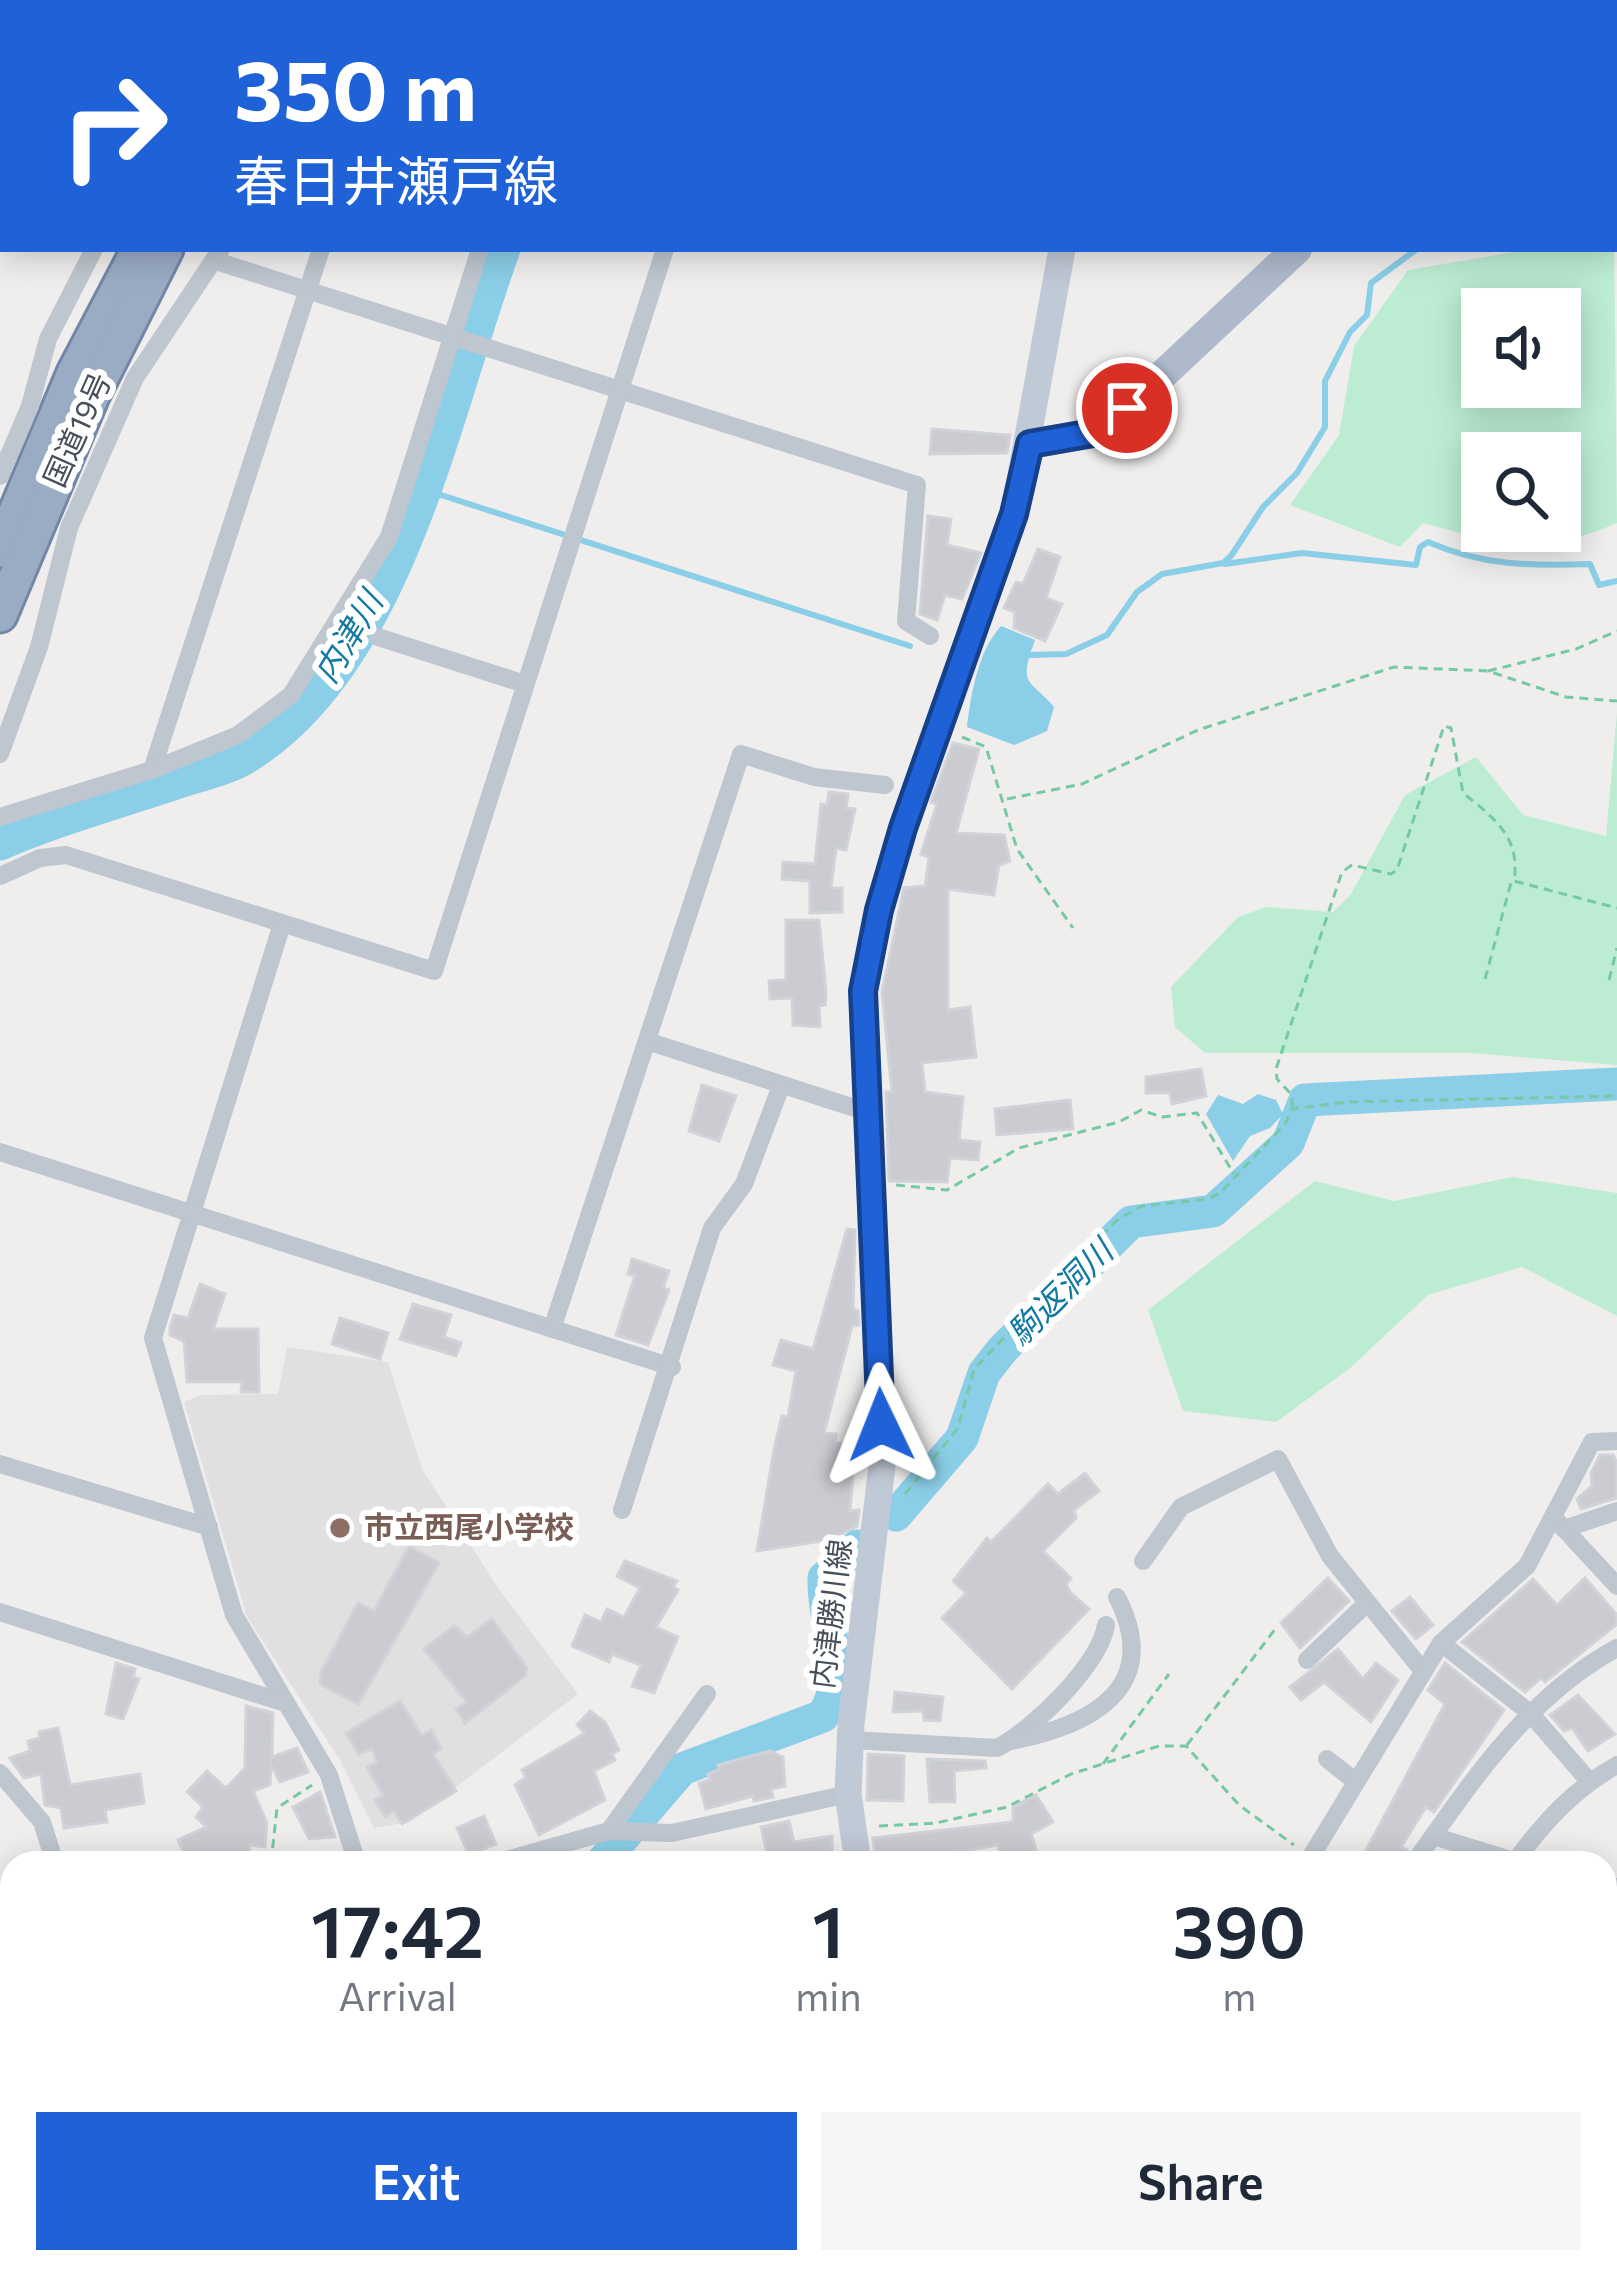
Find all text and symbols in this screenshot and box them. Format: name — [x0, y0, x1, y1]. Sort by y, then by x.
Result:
text: 350 m — [234, 36, 477, 138]
icon: right — [36, 48, 192, 204]
text: 春日井瀬戸線 — [234, 146, 558, 212]
map controls — [1461, 288, 1581, 552]
button: sound — [1461, 288, 1581, 408]
pin — [1076, 357, 1178, 459]
street label: 国道19号 — [34, 366, 117, 492]
icon: arrive — [1094, 375, 1160, 441]
button: search — [1461, 432, 1581, 552]
water label: 内津川 — [304, 581, 391, 689]
water label: 駒返洞川 — [998, 1228, 1122, 1352]
position arrow — [818, 1362, 944, 1488]
place label: 市立西尾小学校 — [364, 1507, 574, 1544]
marker: 市立西尾小学校 — [327, 1515, 353, 1541]
street label: 内津勝川線 — [802, 1537, 857, 1690]
text: 17:42 — [311, 1885, 484, 1973]
text: 1 — [812, 1885, 844, 1973]
text: 390 — [1173, 1885, 1306, 1973]
text: Arrival — [339, 1971, 457, 2019]
text: min — [795, 1971, 862, 2019]
text: m — [1222, 1971, 1256, 2019]
button: Exit — [36, 2112, 797, 2250]
button: Share — [821, 2112, 1581, 2250]

